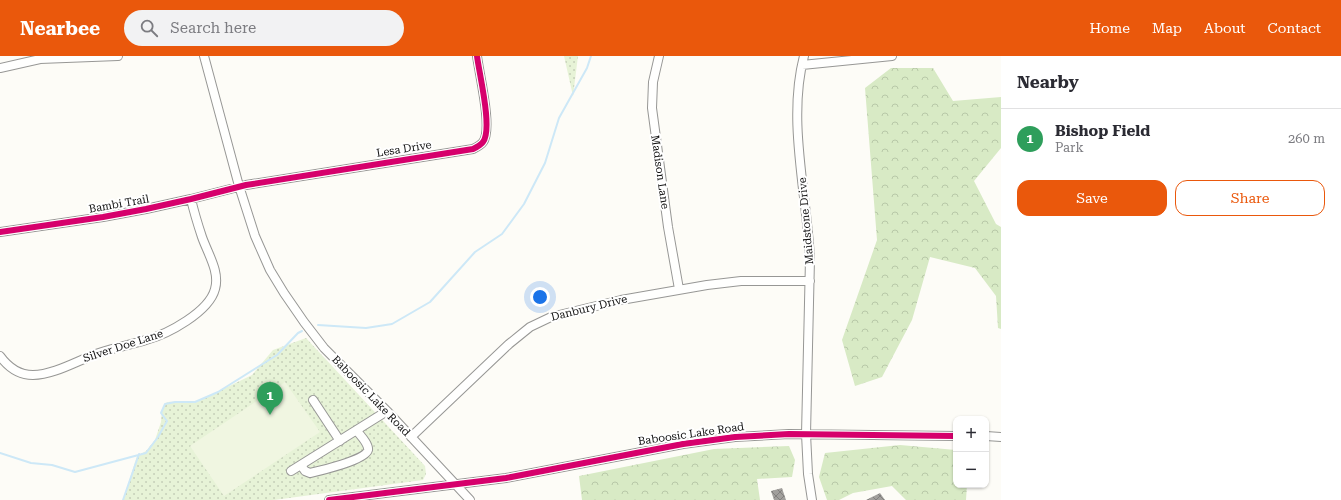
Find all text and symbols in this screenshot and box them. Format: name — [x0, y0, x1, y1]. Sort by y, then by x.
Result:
search box — [124, 10, 404, 46]
text: Nearbee — [20, 17, 100, 40]
icon: search — [138, 17, 160, 39]
text: Search here — [170, 19, 256, 37]
text: Home — [1089, 20, 1130, 36]
text: Map — [1152, 20, 1182, 36]
text: About — [1204, 20, 1246, 36]
text: Contact — [1268, 20, 1321, 36]
text: Nearby — [1017, 72, 1079, 92]
text: Bishop Field — [1055, 122, 1150, 140]
text: 1 — [1026, 131, 1034, 146]
text: 260 m — [1288, 131, 1325, 146]
street label: Madison Lane — [648, 134, 672, 210]
street label: Lesa Drive — [376, 138, 432, 160]
text: Park — [1055, 140, 1084, 155]
street label: Maidstone Drive — [796, 177, 816, 265]
button: Save — [1017, 180, 1167, 216]
button: Share — [1175, 180, 1325, 216]
street label: Bambi Trail — [88, 192, 151, 216]
your location — [530, 287, 550, 307]
street label: Danbury Drive — [550, 292, 628, 324]
street label: Silver Doe Lane — [81, 327, 165, 365]
street label: Baboosic Lake Road — [329, 353, 413, 439]
pin: 1 — [257, 382, 283, 415]
map controls — [953, 416, 989, 488]
button: + — [953, 416, 989, 452]
street label: Baboosic Lake Road — [637, 420, 745, 448]
button: − — [953, 452, 989, 488]

